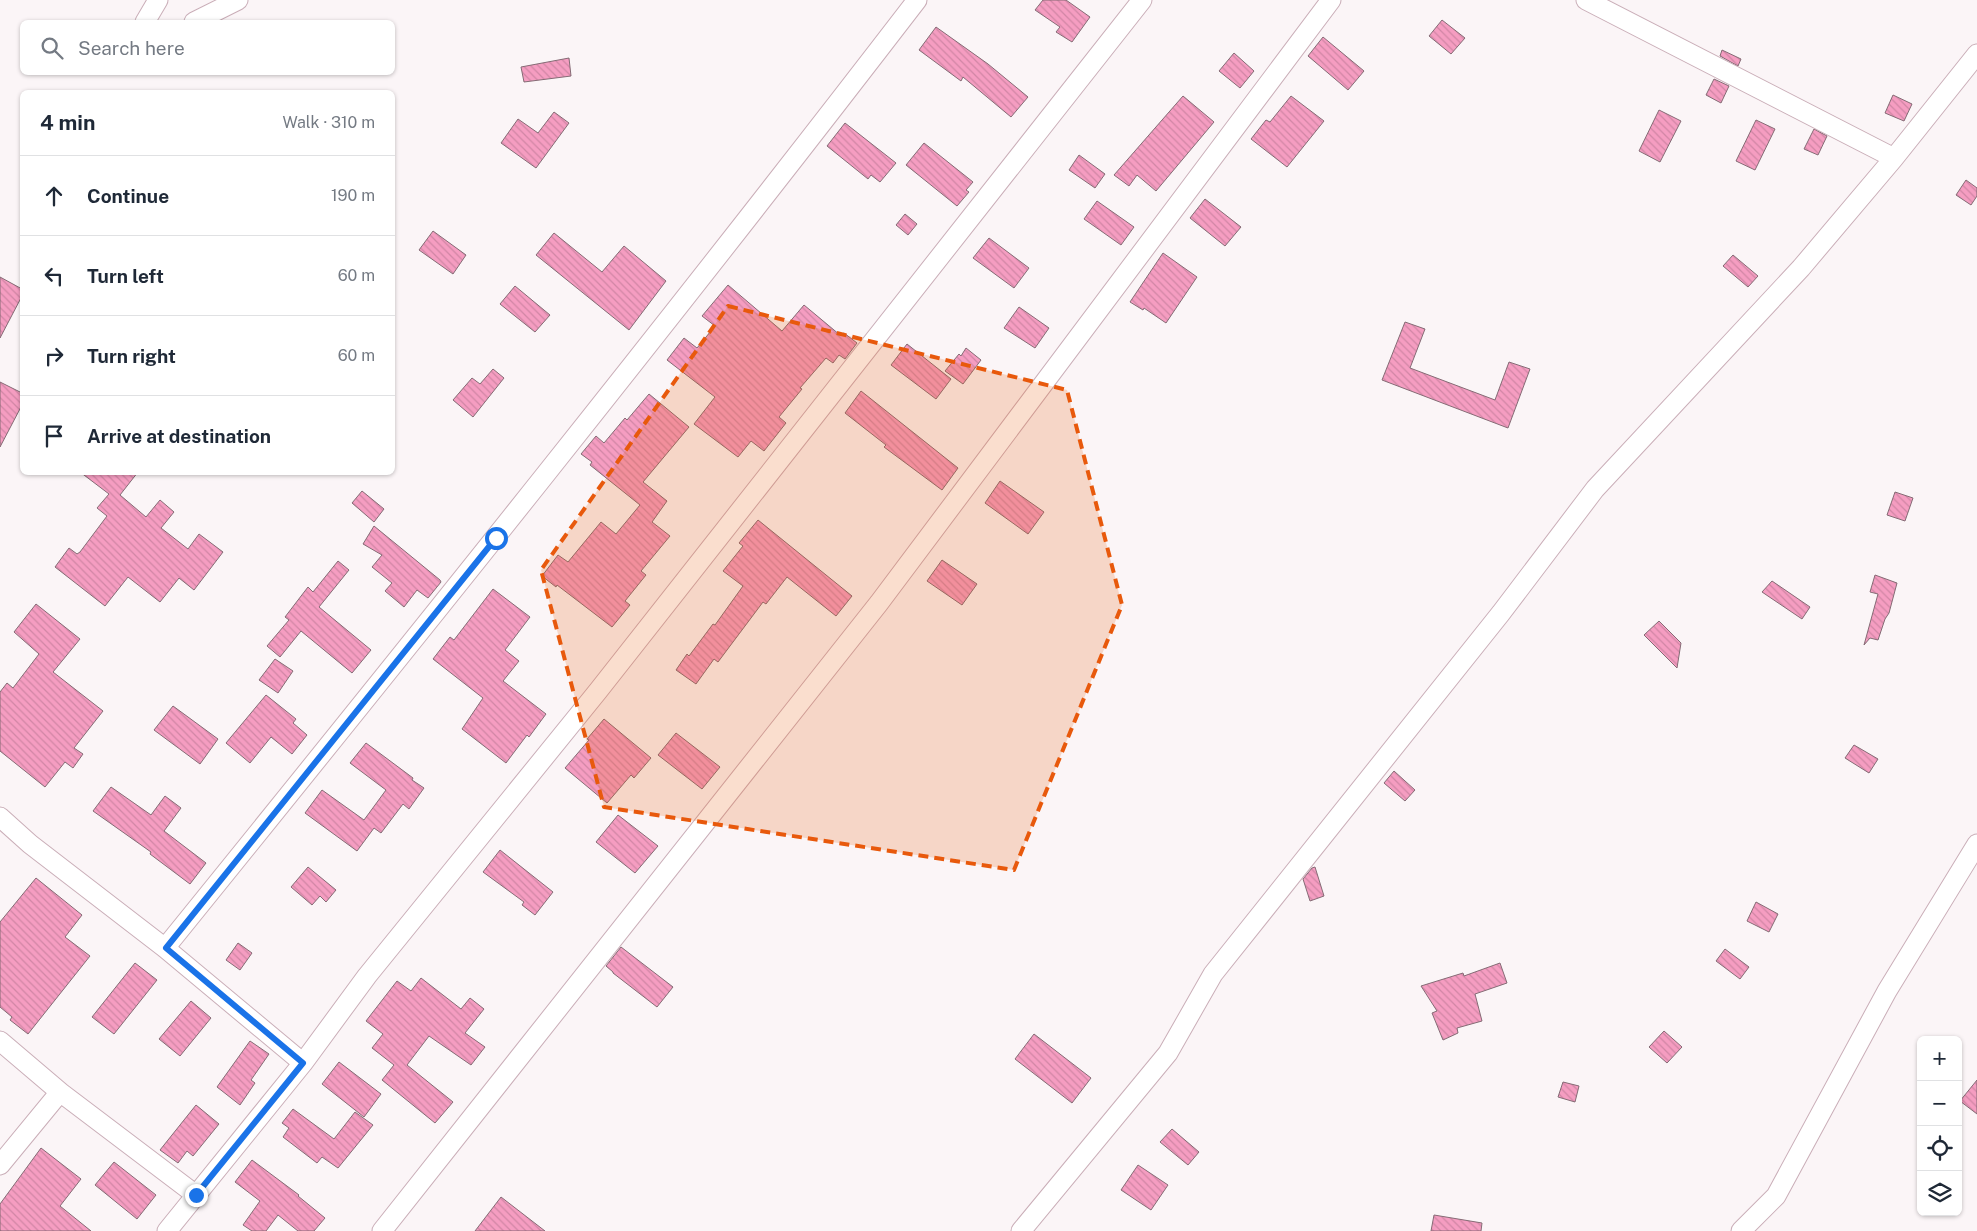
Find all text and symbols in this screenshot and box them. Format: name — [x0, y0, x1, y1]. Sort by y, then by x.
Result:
search box — [20, 20, 395, 75]
icon: search — [38, 34, 66, 62]
text: Search here — [78, 37, 185, 59]
text: 4 min — [40, 110, 95, 135]
text: Walk · 310 m — [282, 113, 375, 132]
icon: ahead — [40, 182, 68, 210]
text: Continue — [87, 185, 169, 207]
text: 190 m — [331, 186, 375, 205]
icon: left — [40, 262, 68, 290]
text: Turn left — [87, 265, 164, 287]
text: 60 m — [338, 266, 375, 285]
icon: right — [40, 342, 68, 370]
text: Turn right — [87, 345, 176, 367]
text: 60 m — [338, 346, 375, 365]
icon: arrive — [40, 422, 68, 450]
text: Arrive at destination — [87, 425, 271, 447]
route start — [485, 527, 508, 550]
map controls — [1917, 1036, 1962, 1216]
button: + — [1917, 1036, 1962, 1081]
button: − — [1917, 1081, 1962, 1126]
button: locate — [1917, 1126, 1962, 1171]
button: layers — [1917, 1171, 1962, 1216]
route end — [185, 1184, 208, 1207]

